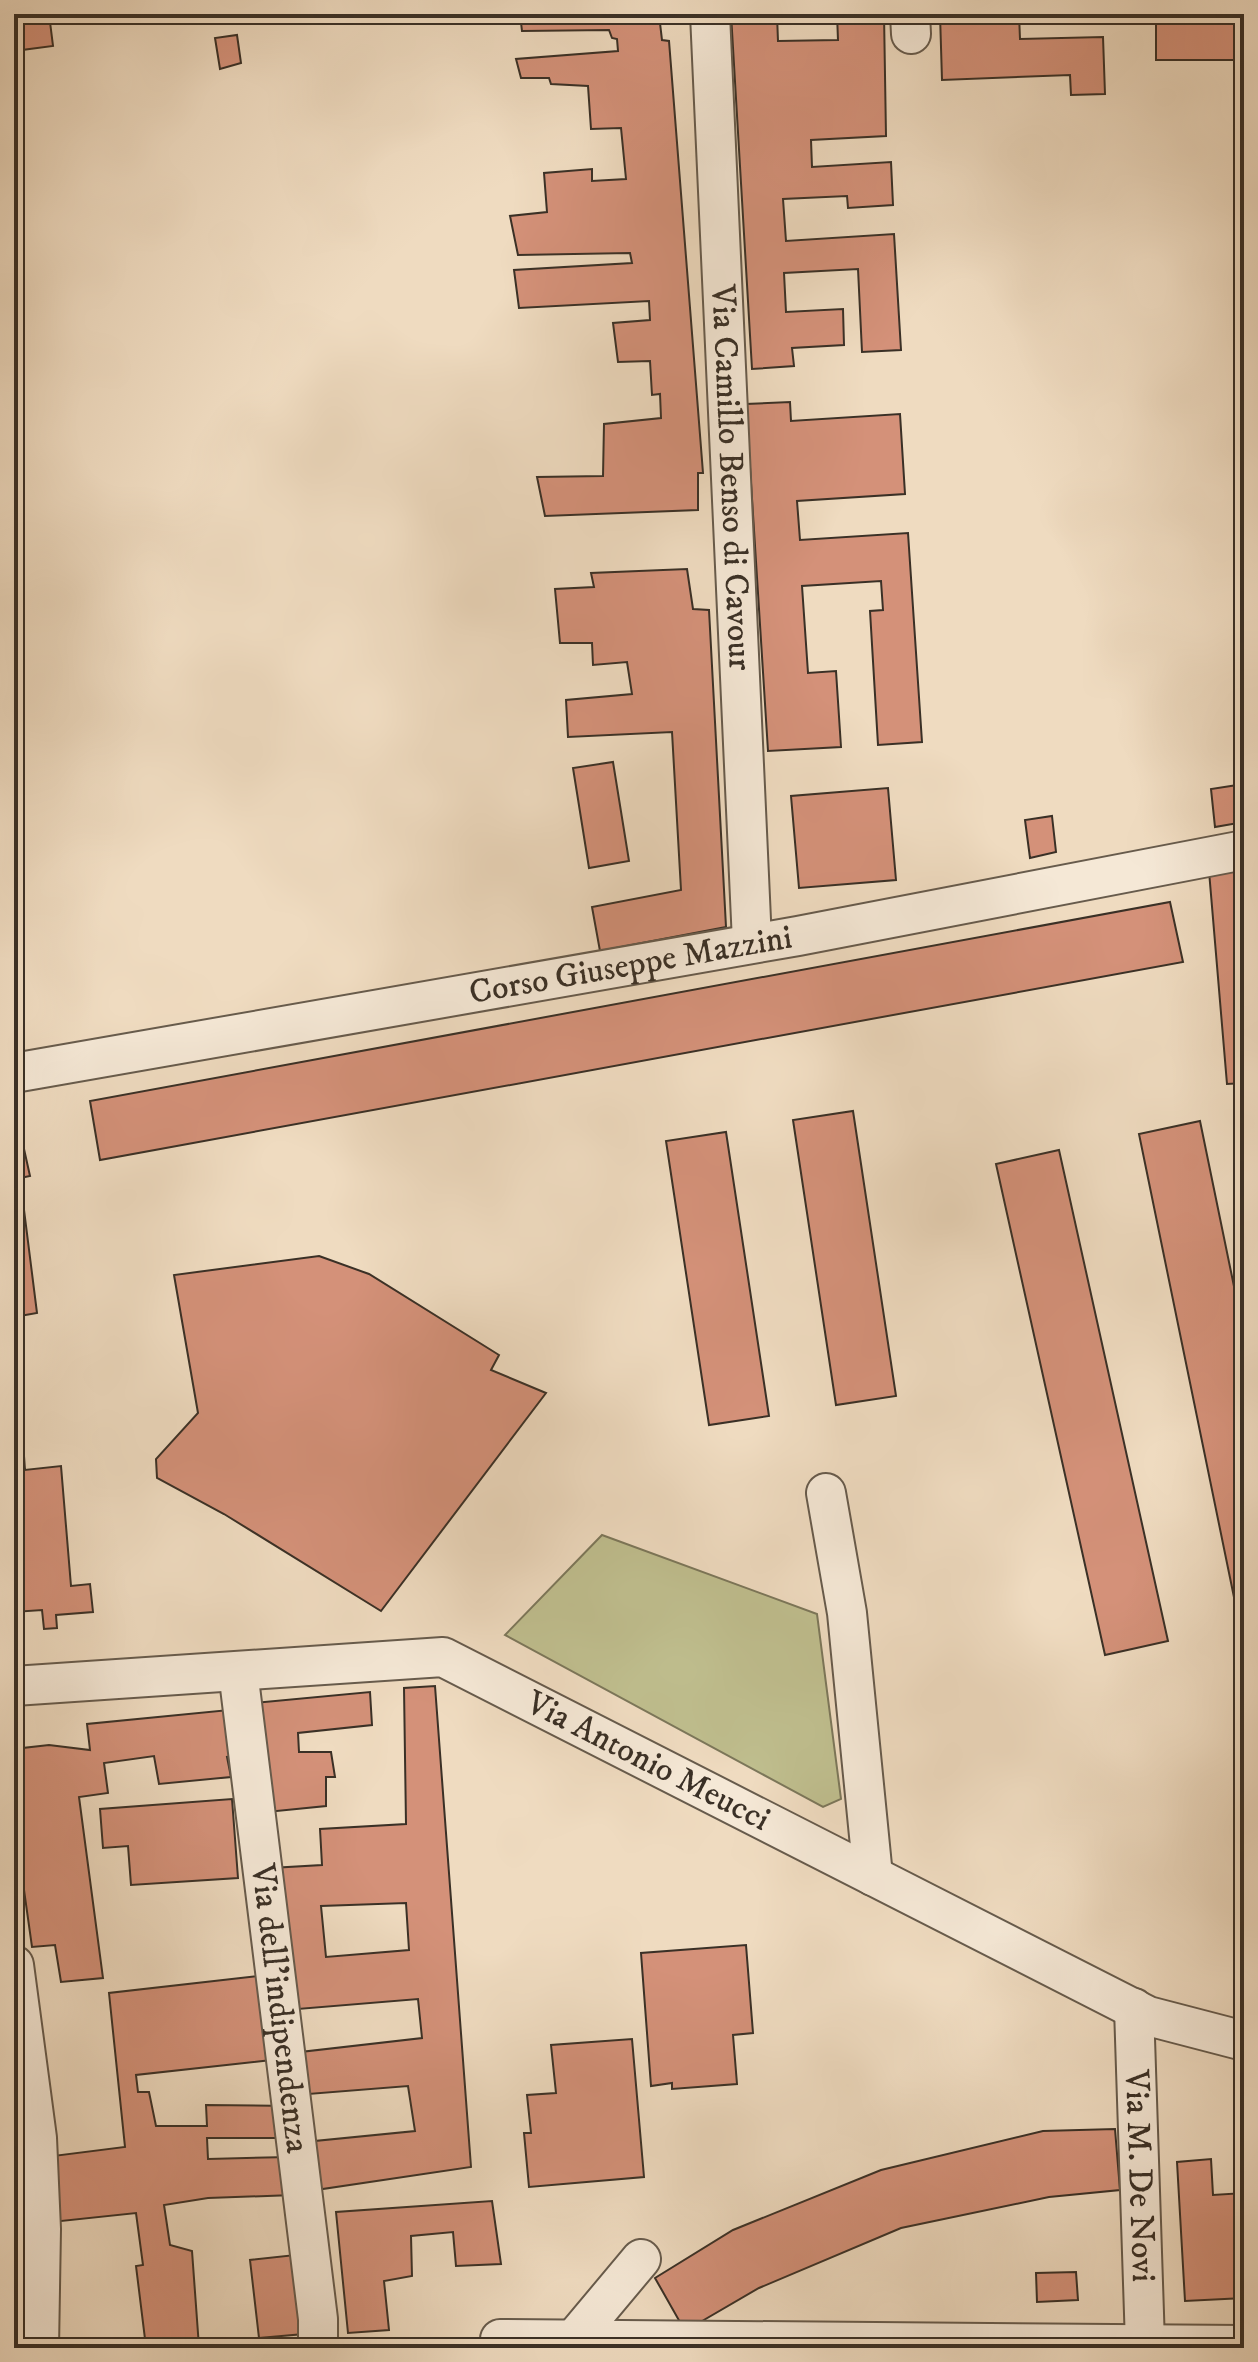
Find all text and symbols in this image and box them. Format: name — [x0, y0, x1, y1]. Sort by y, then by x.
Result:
street label: Via Camillo Benso di Cavour — [701, 283, 761, 672]
street label: Corso Giuseppe Mazzini — [466, 916, 795, 1014]
street label: Via Antonio Meucci — [518, 1681, 777, 1841]
street label: Via dell'indipendenza — [241, 1860, 318, 2156]
street label: Via M. De Novi — [1115, 2068, 1164, 2283]

